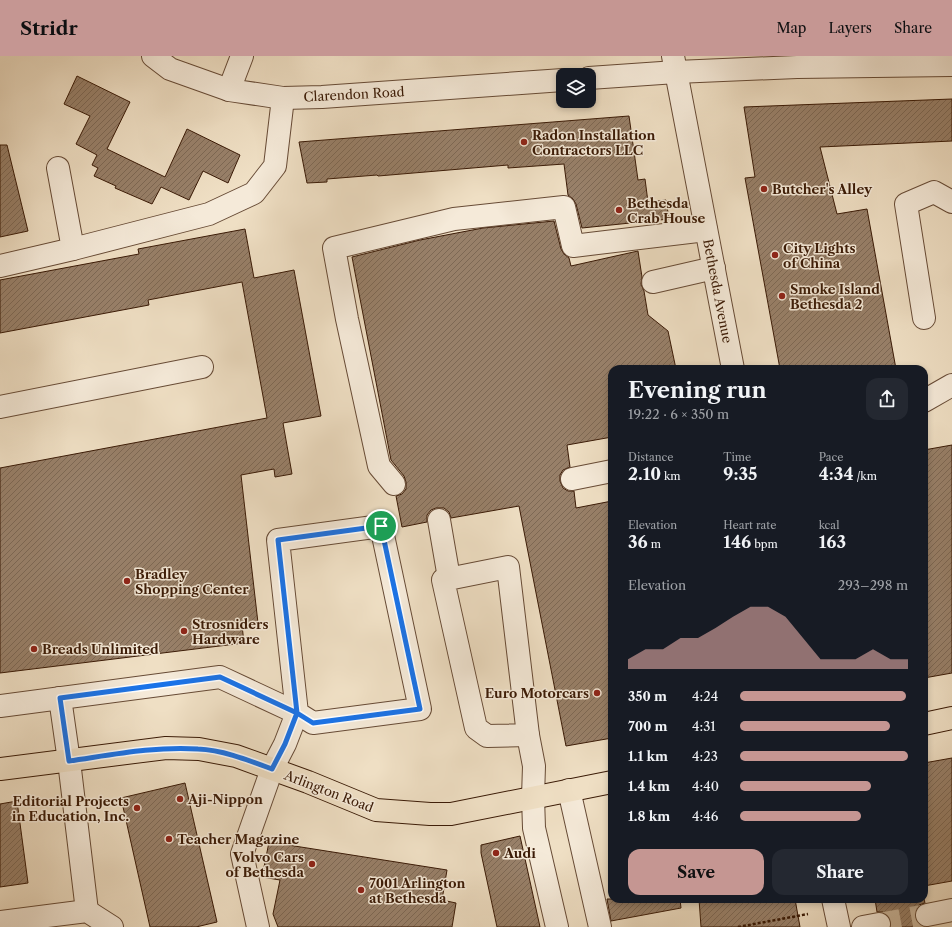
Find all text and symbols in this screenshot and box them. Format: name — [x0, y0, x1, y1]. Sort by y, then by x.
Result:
text: Stridr — [20, 17, 78, 40]
text: Map — [776, 19, 806, 37]
text: Layers — [828, 19, 872, 37]
text: Share — [894, 19, 932, 37]
map controls — [556, 68, 596, 108]
button: layers — [556, 68, 596, 108]
street label: Clarendon Road — [303, 83, 405, 105]
place label: Radon Installation Contractors LLC — [532, 127, 656, 158]
marker: Radon Installation Contractors LLC — [519, 137, 529, 147]
place label: Butcher's Alley — [772, 181, 873, 197]
marker: Butcher's Alley — [759, 184, 769, 194]
place label: Bethesda Crab House — [627, 195, 705, 226]
marker: Bethesda Crab House — [614, 205, 624, 215]
street label: Bethesda Avenue — [700, 238, 736, 344]
place label: City Lights of China — [783, 240, 855, 271]
marker: City Lights of China — [770, 250, 780, 260]
place label: Smoke Island Bethesda 2 — [790, 281, 880, 312]
marker: Smoke Island Bethesda 2 — [777, 291, 787, 301]
text: Evening run — [628, 377, 767, 404]
button: share — [866, 378, 908, 420]
text: 19:22 · 6 × 350 m — [628, 406, 729, 422]
text: Distance — [628, 450, 674, 464]
text: Time — [723, 450, 751, 464]
text: Pace — [819, 450, 844, 464]
text: 2.10 — [628, 464, 661, 484]
text: 9:35 — [723, 464, 758, 484]
text: 4:34 — [819, 464, 853, 484]
text: km — [661, 469, 681, 483]
text: /km — [853, 469, 877, 483]
pin — [364, 509, 398, 543]
icon: arrive — [370, 515, 392, 537]
text: Elevation — [628, 518, 677, 532]
text: Heart rate — [723, 518, 776, 532]
text: kcal — [819, 518, 839, 532]
text: 36 — [628, 532, 648, 552]
text: 146 — [723, 532, 751, 552]
text: 163 — [819, 532, 846, 552]
text: m — [648, 537, 661, 551]
text: bpm — [751, 537, 778, 551]
place label: Bradley Shopping Center — [135, 566, 249, 597]
marker: Bradley Shopping Center — [122, 576, 132, 586]
text: Elevation — [628, 577, 686, 593]
text: 293–298 m — [838, 577, 908, 593]
place label: Strosniders Hardware — [192, 616, 268, 647]
marker: Strosniders Hardware — [179, 626, 189, 636]
place label: Breads Unlimited — [42, 641, 159, 657]
marker: Breads Unlimited — [29, 644, 39, 654]
place label: Euro Motorcars — [485, 685, 589, 701]
marker: Euro Motorcars — [592, 688, 602, 698]
text: 350 m — [628, 688, 667, 704]
text: 4:24 — [692, 688, 718, 704]
text: 700 m — [628, 718, 668, 734]
text: 4:31 — [692, 718, 716, 734]
text: 1.1 km — [628, 748, 668, 764]
text: 4:23 — [692, 748, 718, 764]
street label: Arlington Road — [281, 766, 376, 815]
text: 1.4 km — [628, 778, 670, 794]
text: 4:40 — [692, 778, 719, 794]
place label: Aji-Nippon — [187, 791, 263, 807]
place label: Editorial Projects in Education, Inc. — [12, 793, 129, 824]
marker: Aji-Nippon — [175, 794, 185, 804]
marker: Editorial Projects in Education, Inc. — [132, 803, 142, 813]
text: 1.8 km — [628, 808, 670, 824]
text: 4:46 — [692, 808, 718, 824]
place label: Teacher Magazine — [177, 831, 300, 847]
marker: Teacher Magazine — [164, 834, 174, 844]
place label: Audi — [503, 845, 536, 861]
marker: Audi — [491, 848, 501, 858]
place label: Volvo Cars of Bethesda — [226, 849, 304, 880]
button: Save — [628, 849, 764, 895]
button: Share — [772, 849, 908, 895]
marker: Volvo Cars of Bethesda — [307, 859, 317, 869]
place label: 7001 Arlington at Bethesda — [369, 875, 465, 906]
marker: 7001 Arlington at Bethesda — [356, 885, 366, 895]

